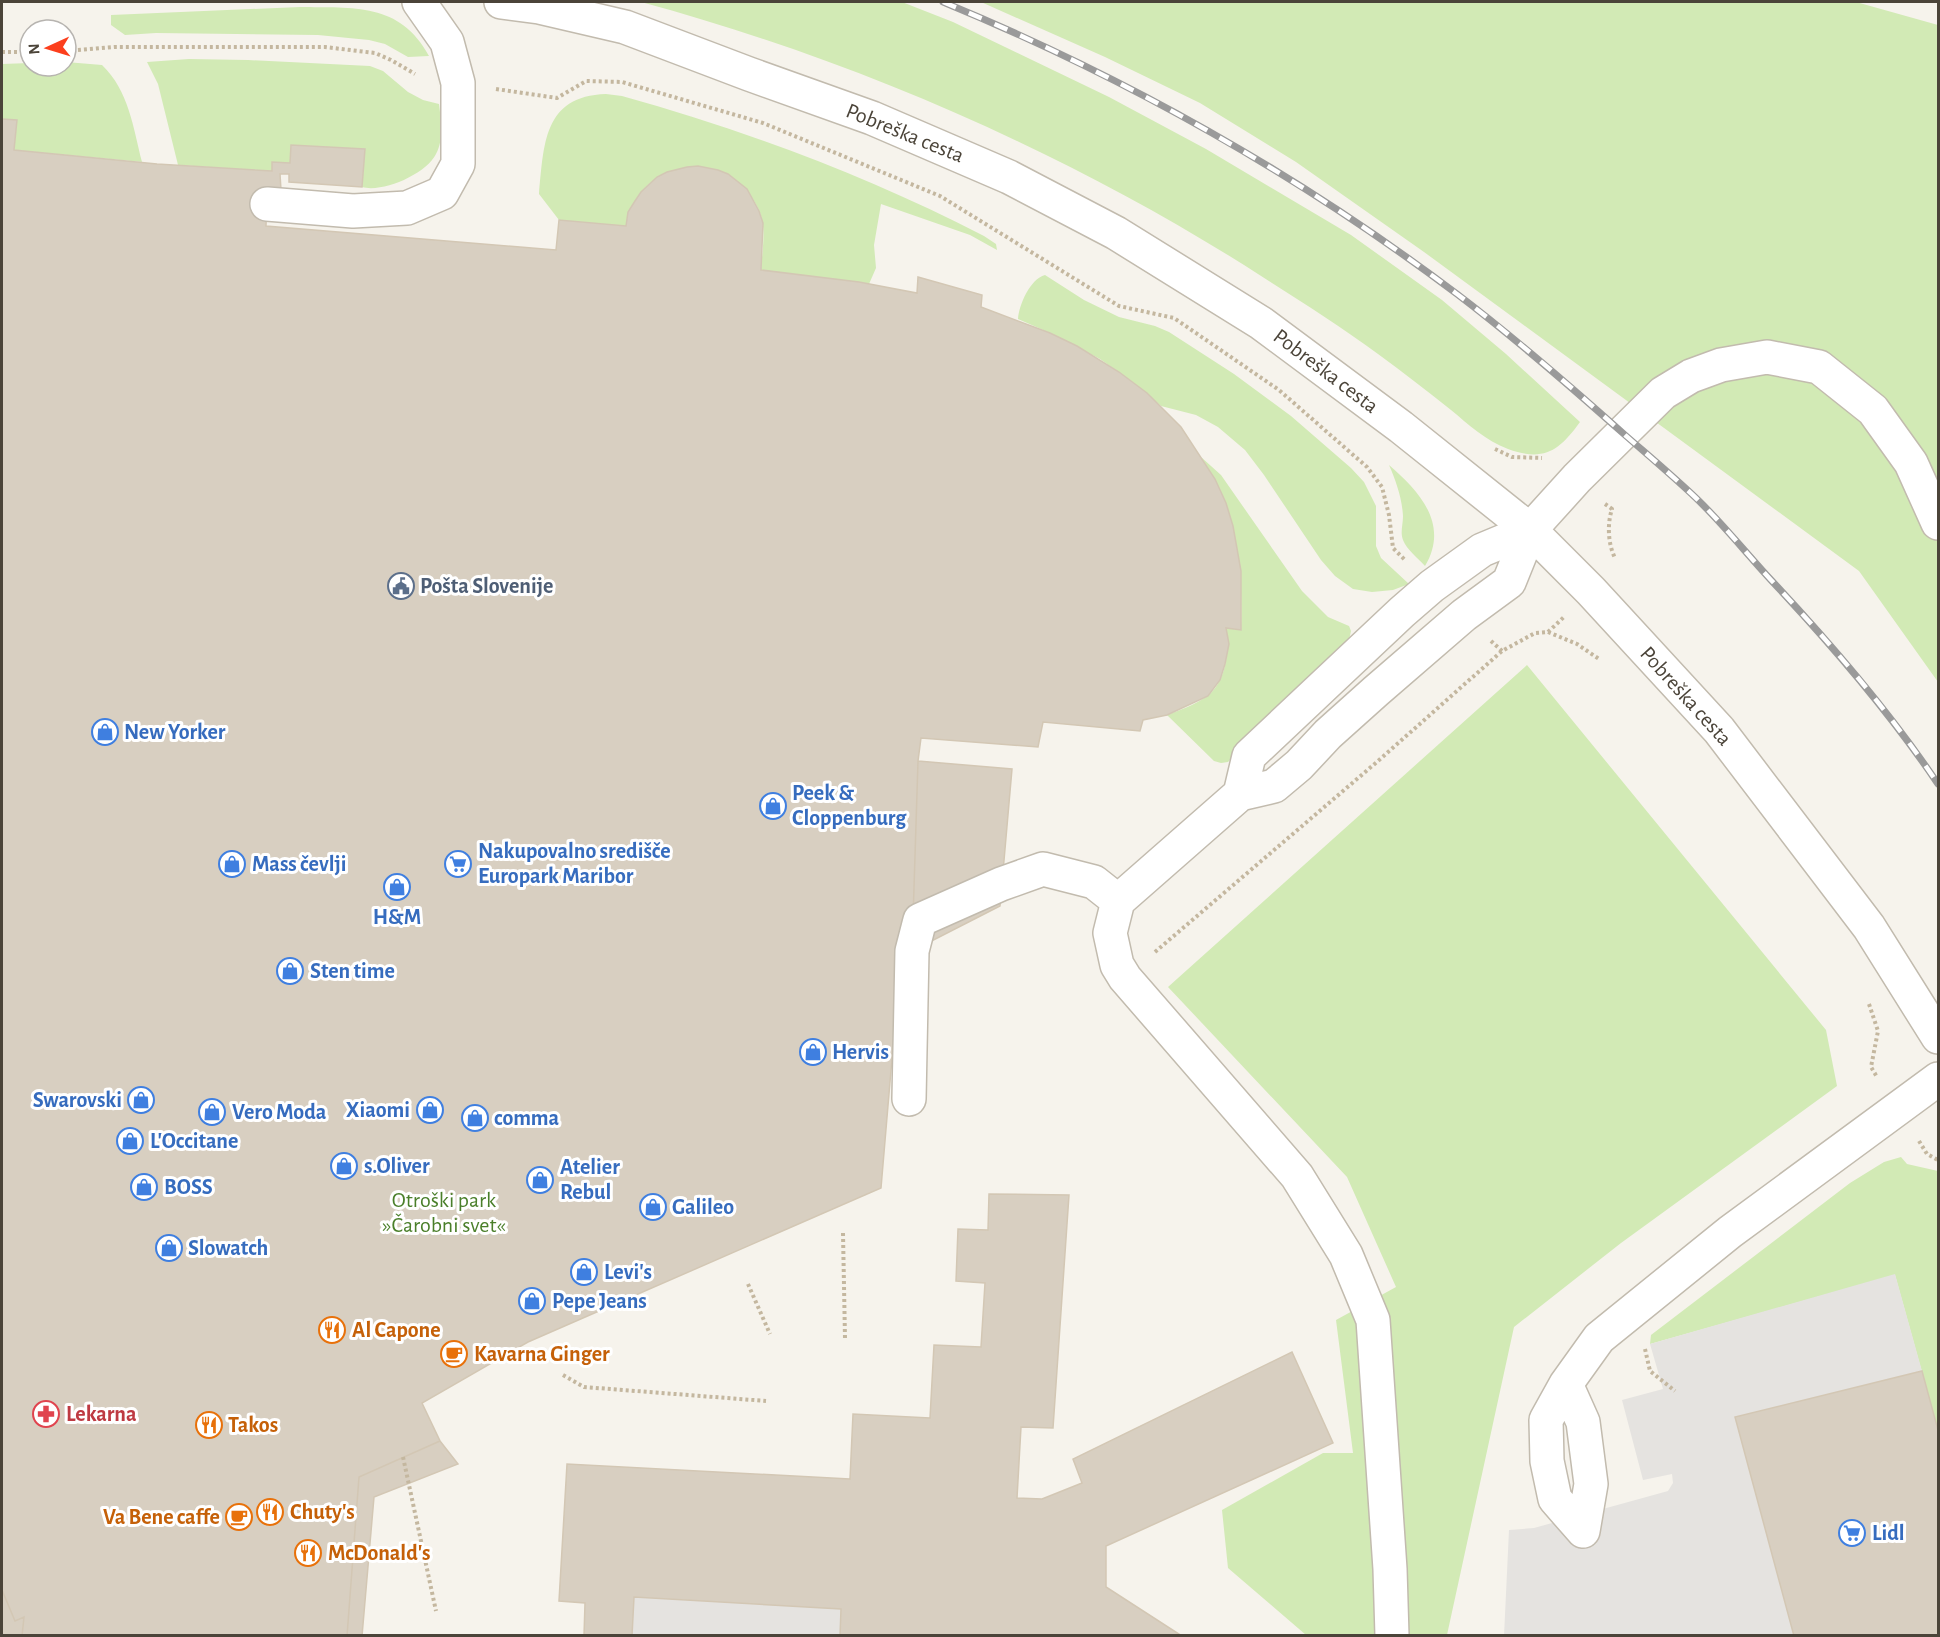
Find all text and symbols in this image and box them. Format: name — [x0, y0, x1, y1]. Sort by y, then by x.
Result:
north arrow — [18, 18, 78, 78]
text: N — [26, 43, 42, 55]
street label: Pobreška cesta — [843, 99, 967, 167]
street label: Pobreška cesta — [1269, 325, 1383, 417]
public building icon: Pošta Slovenije — [386, 571, 416, 601]
place label: Pošta Slovenije — [420, 575, 553, 598]
street label: Pobreška cesta — [1636, 642, 1736, 750]
shop icon: New Yorker — [90, 717, 120, 747]
place label: New Yorker — [124, 721, 226, 743]
place label: Peek & Cloppenburg — [792, 782, 907, 829]
shop icon: Peek & Cloppenburg — [758, 791, 788, 821]
place label: Nakupovalno središče Europark Maribor — [478, 840, 671, 887]
shop icon: Mass čevlji — [217, 849, 247, 879]
supermarket icon: Nakupovalno središče Europark Maribor — [443, 849, 473, 879]
place label: Mass čevlji — [252, 853, 347, 876]
shop icon: H&M — [382, 872, 412, 902]
place label: H&M — [373, 906, 421, 928]
shop icon: Sten time — [275, 956, 305, 986]
place label: Sten time — [310, 960, 395, 982]
shop icon: Hervis — [798, 1037, 828, 1067]
place label: Hervis — [832, 1041, 889, 1063]
shop icon: Swarovski — [126, 1085, 156, 1115]
place label: Swarovski — [33, 1089, 122, 1111]
shop icon: Xiaomi — [415, 1095, 445, 1125]
shop icon: Vero Moda — [197, 1097, 227, 1127]
place label: Xiaomi — [346, 1099, 410, 1121]
place label: Vero Moda — [232, 1101, 327, 1123]
shop icon: comma — [460, 1103, 490, 1133]
place label: comma — [494, 1107, 560, 1129]
shop icon: L'Occitane — [115, 1126, 145, 1156]
place label: L'Occitane — [150, 1130, 238, 1152]
shop icon: s.Oliver — [329, 1151, 359, 1181]
place label: s.Oliver — [364, 1155, 430, 1177]
place label: Atelier Rebul — [560, 1156, 620, 1203]
shop icon: Atelier Rebul — [525, 1165, 555, 1195]
shop icon: BOSS — [129, 1172, 159, 1202]
place label: BOSS — [164, 1176, 213, 1198]
park label: Otroški park »Čarobni svet« — [383, 1189, 505, 1236]
shop icon: Galileo — [638, 1192, 668, 1222]
place label: Galileo — [672, 1196, 734, 1218]
shop icon: Slowatch — [154, 1233, 184, 1263]
place label: Slowatch — [188, 1237, 268, 1259]
shop icon: Levi's — [569, 1257, 599, 1287]
place label: Levi's — [604, 1261, 652, 1283]
shop icon: Pepe Jeans — [517, 1286, 547, 1316]
place label: Pepe Jeans — [552, 1290, 647, 1312]
restaurant icon: Al Capone — [317, 1315, 347, 1345]
place label: Al Capone — [352, 1319, 441, 1341]
cafe icon: Kavarna Ginger — [439, 1339, 469, 1369]
place label: Kavarna Ginger — [474, 1343, 610, 1365]
pharmacy icon: Lekarna — [31, 1399, 61, 1429]
place label: Lekarna — [66, 1403, 137, 1425]
restaurant icon: Takos — [194, 1410, 224, 1440]
place label: Takos — [228, 1414, 278, 1436]
restaurant icon: Chuty's — [255, 1497, 285, 1527]
place label: Chuty's — [290, 1501, 355, 1524]
cafe icon: Va Bene caffe — [224, 1502, 254, 1532]
place label: Va Bene caffe — [103, 1506, 220, 1528]
supermarket icon: Lidl — [1837, 1518, 1867, 1548]
place label: Lidl — [1872, 1522, 1905, 1544]
restaurant icon: McDonald's — [293, 1538, 323, 1568]
place label: McDonald's — [328, 1542, 430, 1564]

